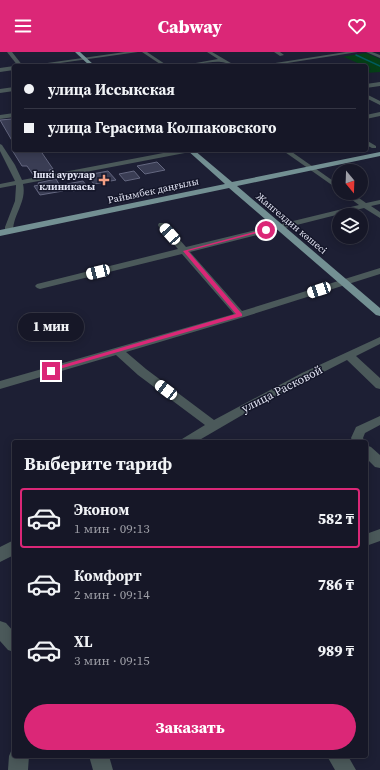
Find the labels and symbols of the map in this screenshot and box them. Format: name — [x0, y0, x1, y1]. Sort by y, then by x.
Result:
north arrow — [332, 164, 368, 200]
place label: Ішкі аурулар клиникасы — [33, 168, 95, 193]
marker: Ішкі аурулар клиникасы — [98, 174, 110, 186]
street label: Райымбек даңғылы — [106, 174, 200, 206]
street label: Жангелдин көшесі — [254, 190, 330, 257]
car — [158, 221, 182, 247]
route start — [257, 221, 275, 239]
car — [85, 263, 111, 281]
car — [306, 281, 332, 299]
callout: 1 мин — [18, 313, 84, 341]
route end — [42, 362, 60, 380]
street label: улица Расковой — [239, 362, 326, 416]
car — [153, 378, 179, 402]

